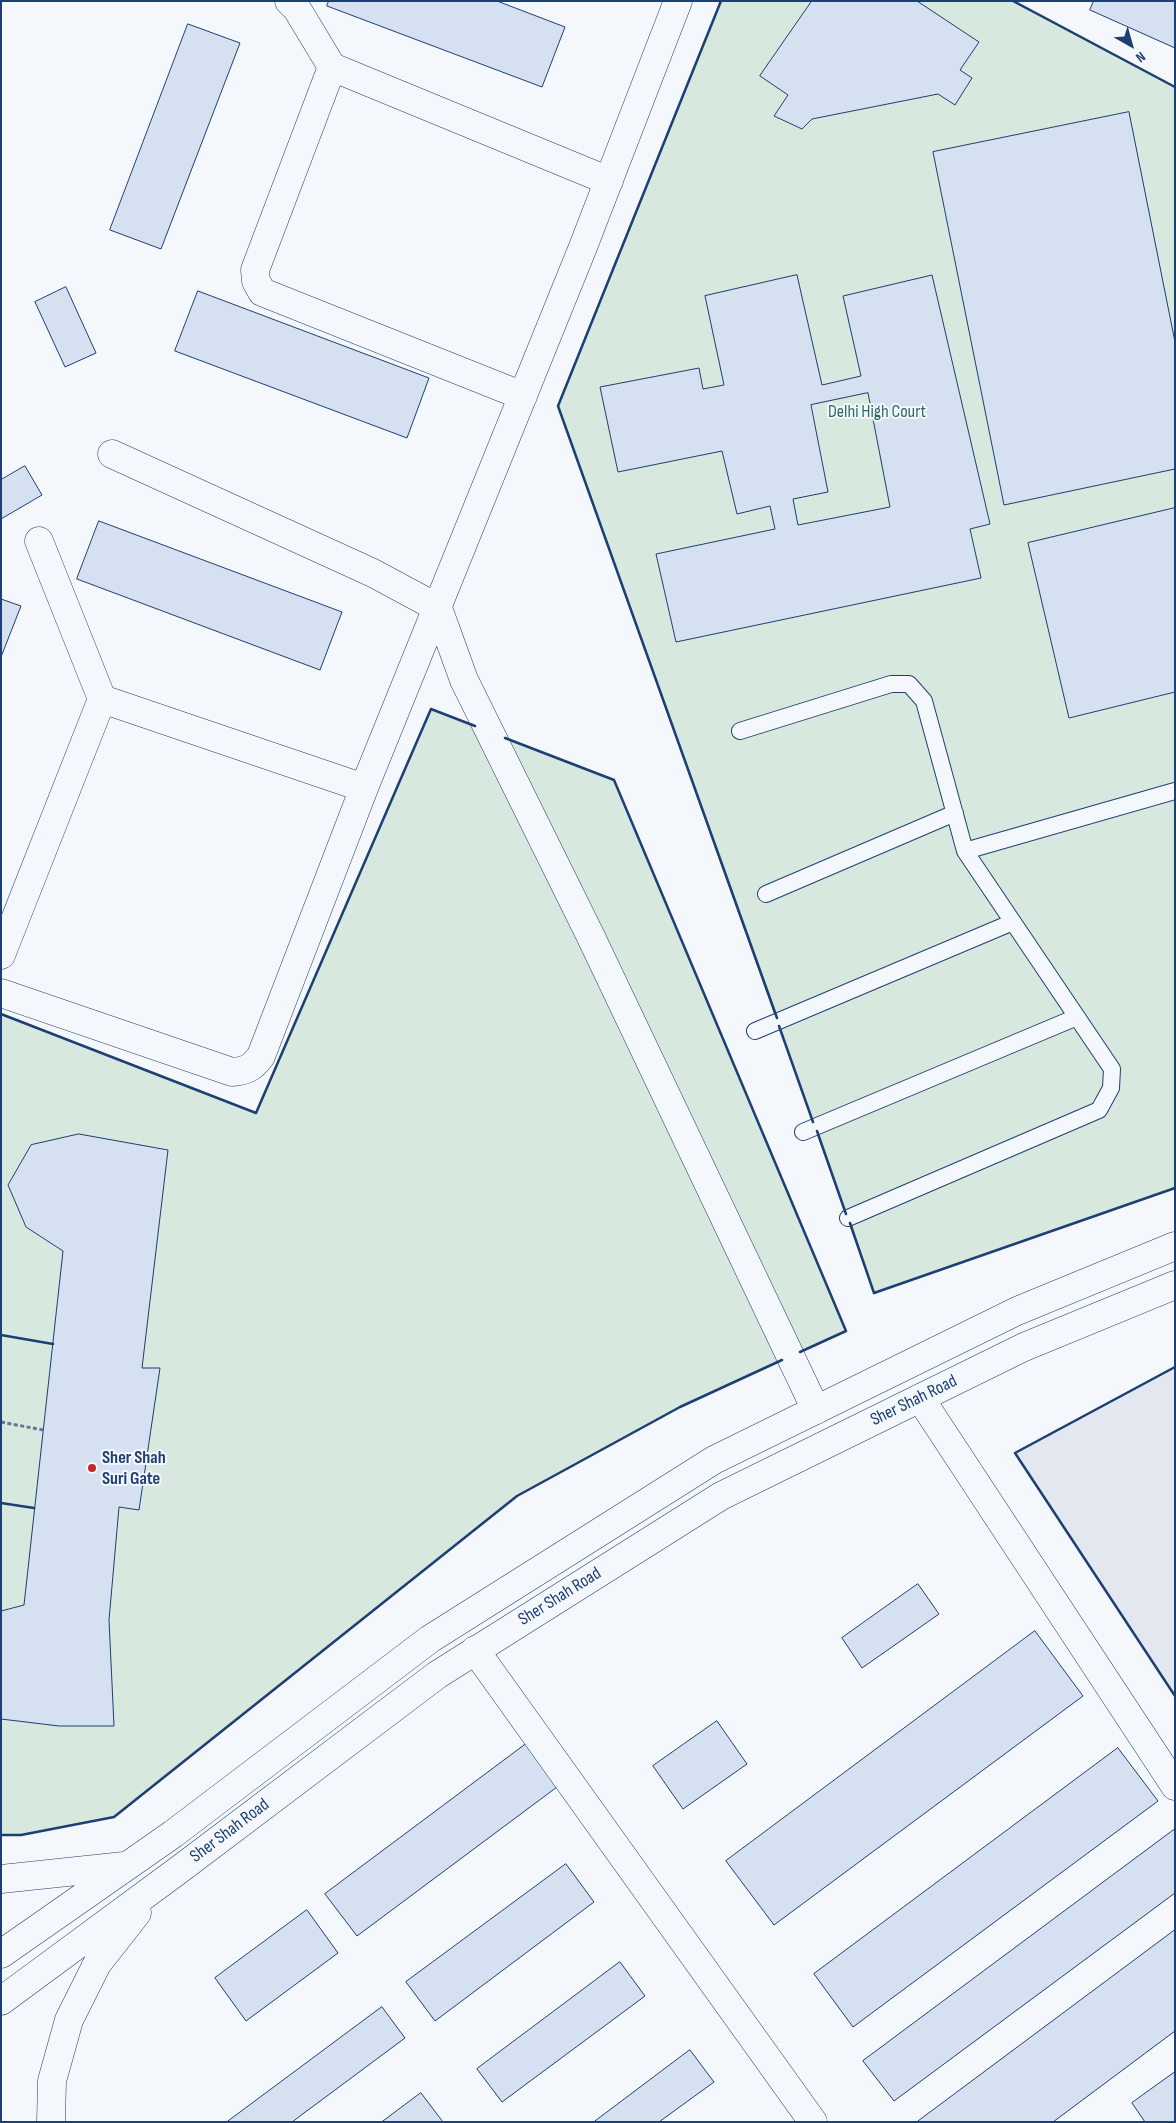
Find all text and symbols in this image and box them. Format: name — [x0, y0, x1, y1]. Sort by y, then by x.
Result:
north arrow — [1106, 20, 1156, 70]
text: N — [1132, 48, 1149, 66]
park label: Delhi High Court — [828, 401, 926, 423]
street label: Sher Shah Road — [867, 1371, 961, 1431]
place label: Sher Shah Suri Gate — [102, 1447, 166, 1490]
marker: Sher Shah Suri Gate — [86, 1462, 98, 1474]
street label: Sher Shah Road — [515, 1563, 605, 1631]
street label: Sher Shah Road — [186, 1794, 274, 1868]

